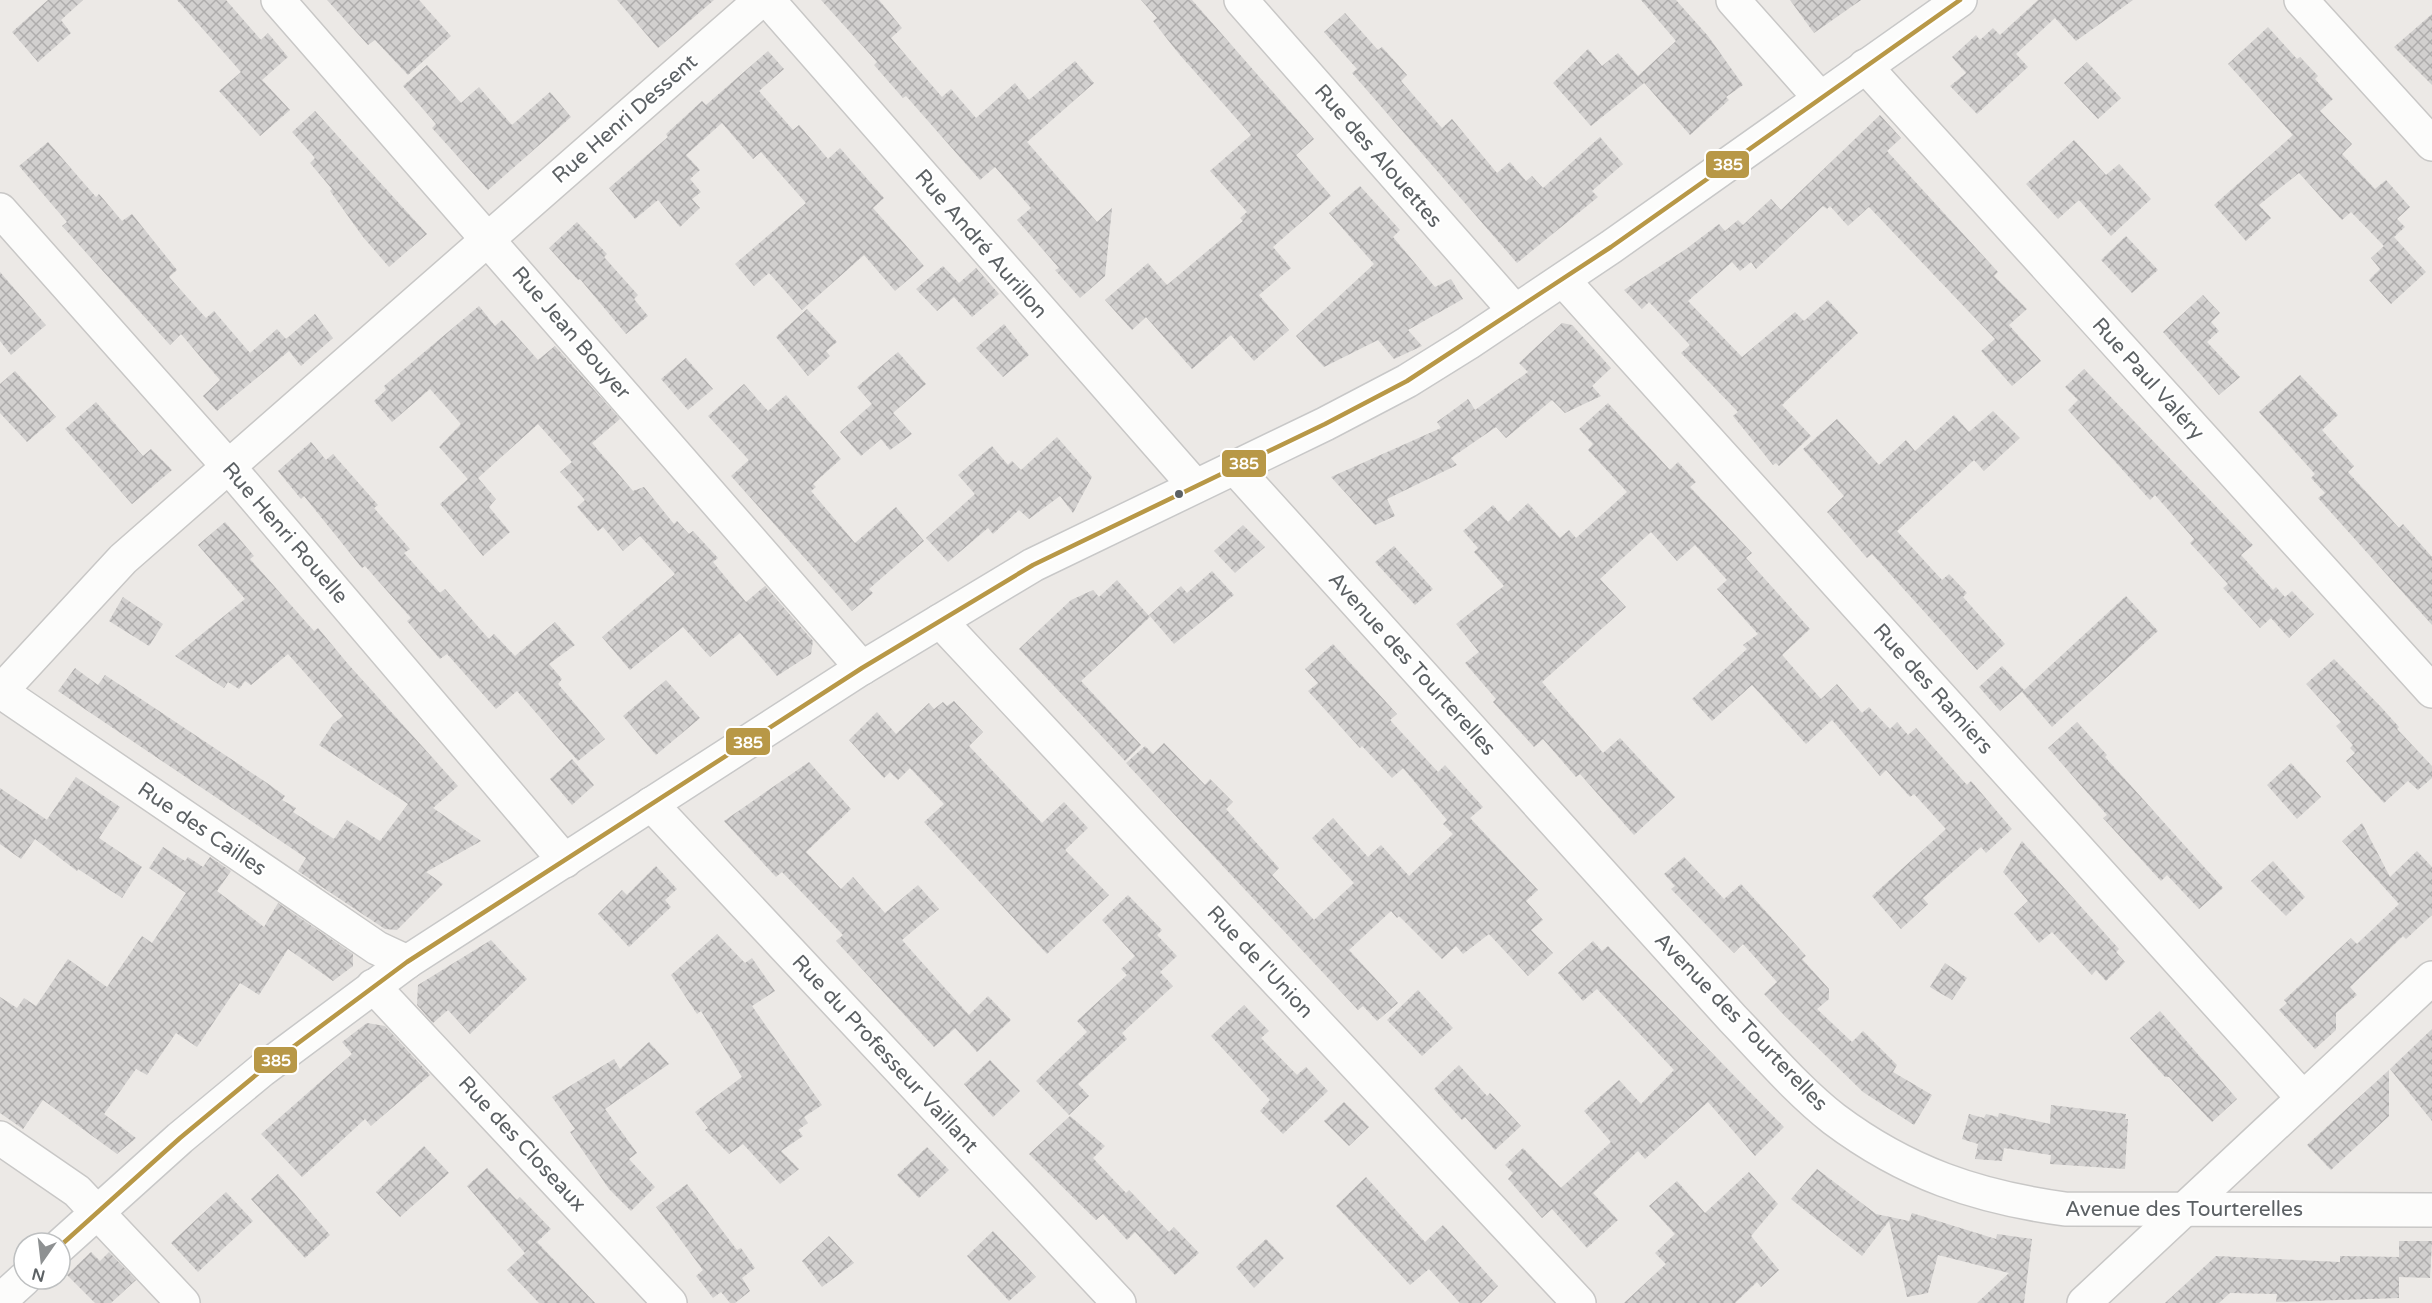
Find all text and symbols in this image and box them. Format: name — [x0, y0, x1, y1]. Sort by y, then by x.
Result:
street label: Rue Henri Dessent — [547, 49, 703, 189]
street label: Rue des Alouettes — [1309, 79, 1447, 233]
line badge: 385 — [1705, 150, 1750, 179]
text: 385 — [1713, 155, 1743, 175]
street label: Rue André Aurillon — [910, 164, 1052, 324]
street label: Rue Jean Bouyer — [506, 261, 636, 405]
street label: Rue Paul Valéry — [2087, 313, 2209, 445]
line badge: 385 — [1221, 449, 1267, 478]
text: 385 — [1229, 454, 1259, 474]
street label: Rue Henri Rouelle — [217, 457, 353, 609]
unlabelled marker — [1173, 488, 1185, 500]
street label: Avenue des Tourterelles — [1323, 567, 1501, 761]
street label: Rue des Ramiers — [1868, 619, 1998, 759]
line badge: 385 — [725, 727, 771, 756]
text: 385 — [733, 733, 763, 753]
street label: Rue des Cailles — [133, 777, 271, 881]
street label: Rue de l'Union — [1202, 901, 1318, 1023]
street label: Avenue des Tourterelles — [1649, 928, 1833, 1116]
street label: Rue du Professeur Vaillant — [787, 950, 983, 1158]
line badge: 385 — [253, 1046, 298, 1074]
text: 385 — [261, 1051, 291, 1071]
street label: Rue des Closeaux — [453, 1071, 591, 1217]
street label: Avenue des Tourterelles — [2065, 1197, 2303, 1222]
north arrow — [12, 1231, 72, 1291]
text: N — [30, 1263, 47, 1286]

